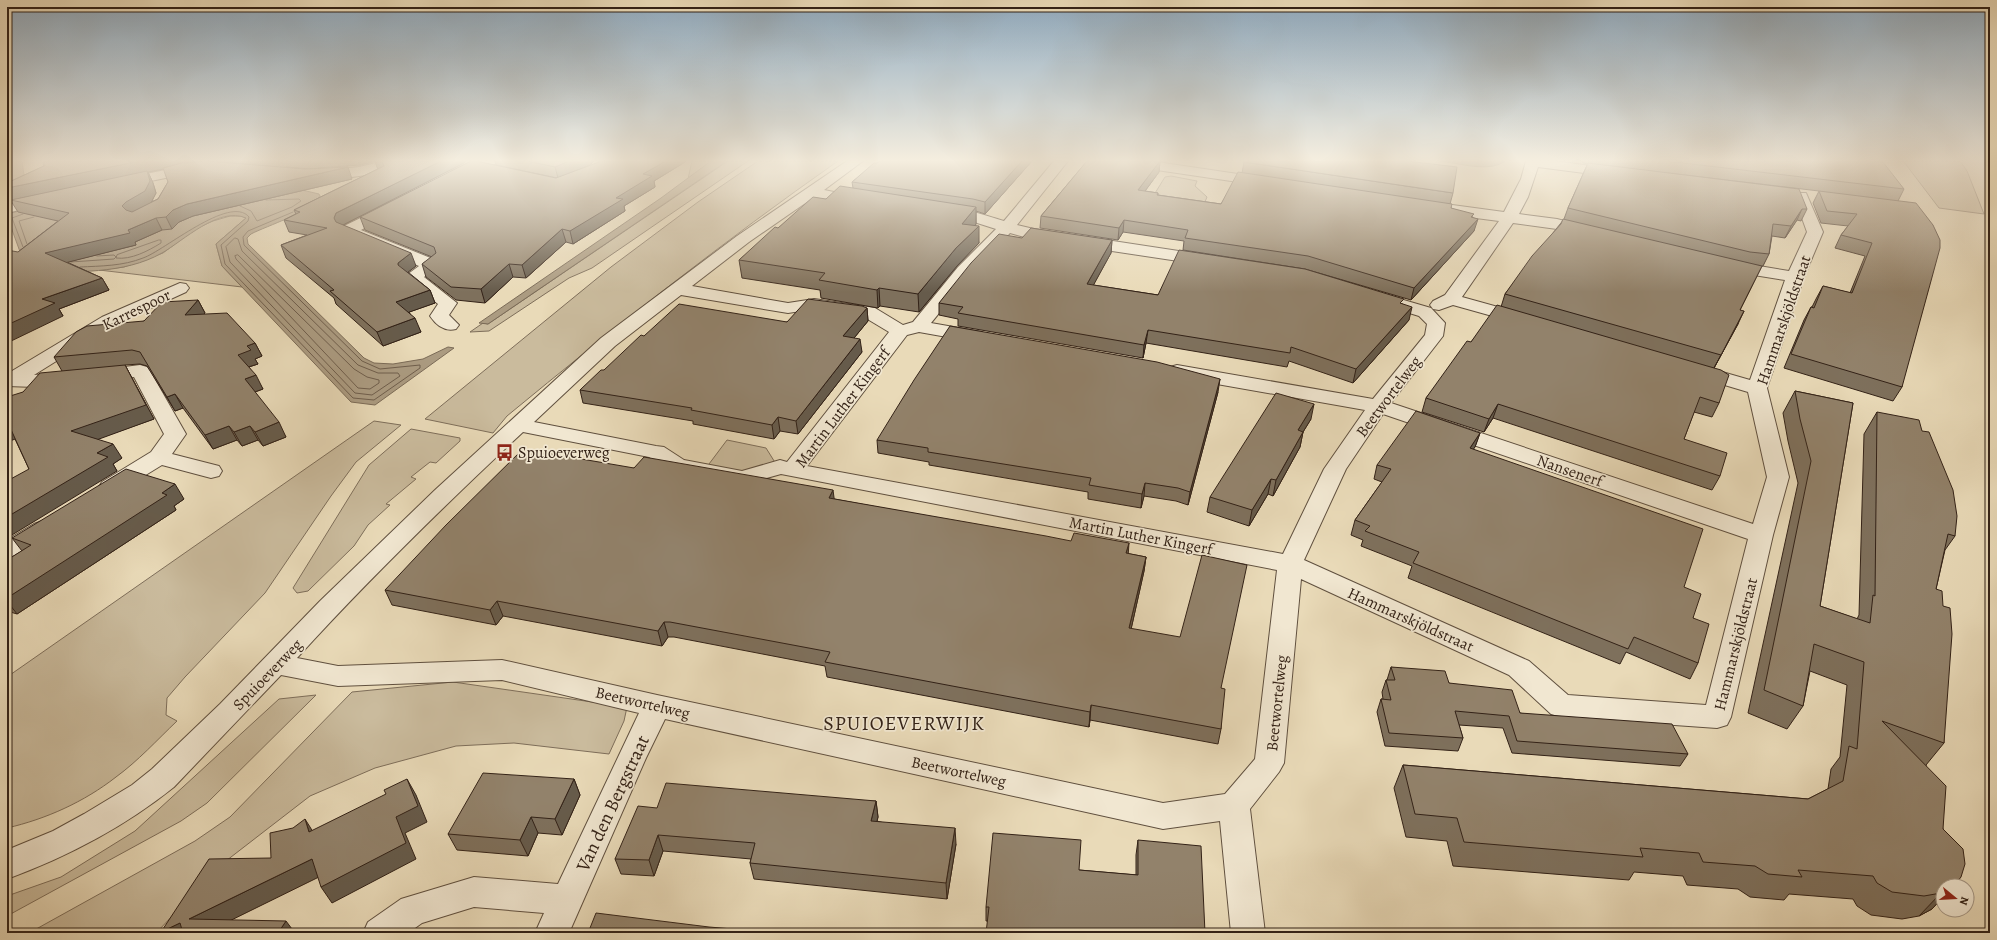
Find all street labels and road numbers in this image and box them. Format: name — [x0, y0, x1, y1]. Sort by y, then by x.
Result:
street label: Hammarskjöldstraat — [1751, 252, 1817, 388]
street label: Karrespoor — [99, 284, 174, 336]
street label: Martin Luther Kingerf — [790, 341, 897, 472]
street label: Beetwortelweg — [1351, 351, 1427, 442]
street label: Nansenerf — [1534, 449, 1608, 493]
street label: Martin Luther Kingerf — [1067, 511, 1217, 561]
street label: Hammarskjöldstraat — [1709, 576, 1763, 713]
street label: Hammarskjöldstraat — [1344, 582, 1477, 658]
street label: Spuioeverweg — [228, 634, 307, 715]
street label: Beetwortelweg — [1261, 654, 1293, 752]
street label: Beetwortelweg — [593, 681, 692, 725]
street label: Van den Bergstraat — [570, 731, 656, 877]
street label: Beetwortelweg — [909, 751, 1008, 793]

